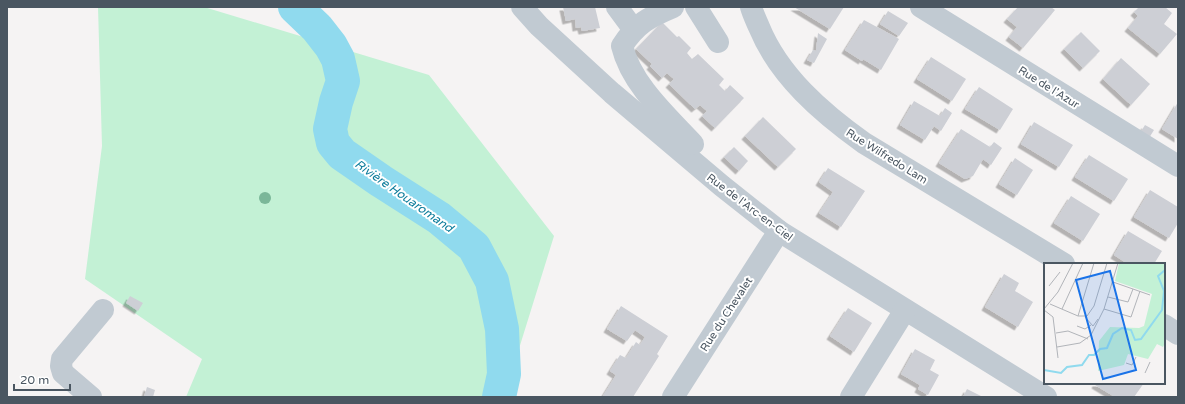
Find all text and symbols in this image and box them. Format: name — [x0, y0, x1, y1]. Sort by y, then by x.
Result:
street label: Rue de l'Azur — [1016, 64, 1082, 112]
street label: Rue Wilfredo Lam — [844, 126, 930, 187]
water label: Rivière Houaromand — [352, 157, 457, 236]
street label: Rue de l'Arc-en-Ciel — [704, 171, 795, 244]
inset map — [1044, 263, 1165, 384]
street label: Rue du Chevalet — [698, 275, 755, 354]
scale bar — [14, 366, 70, 392]
text: 20 m — [20, 373, 49, 387]

